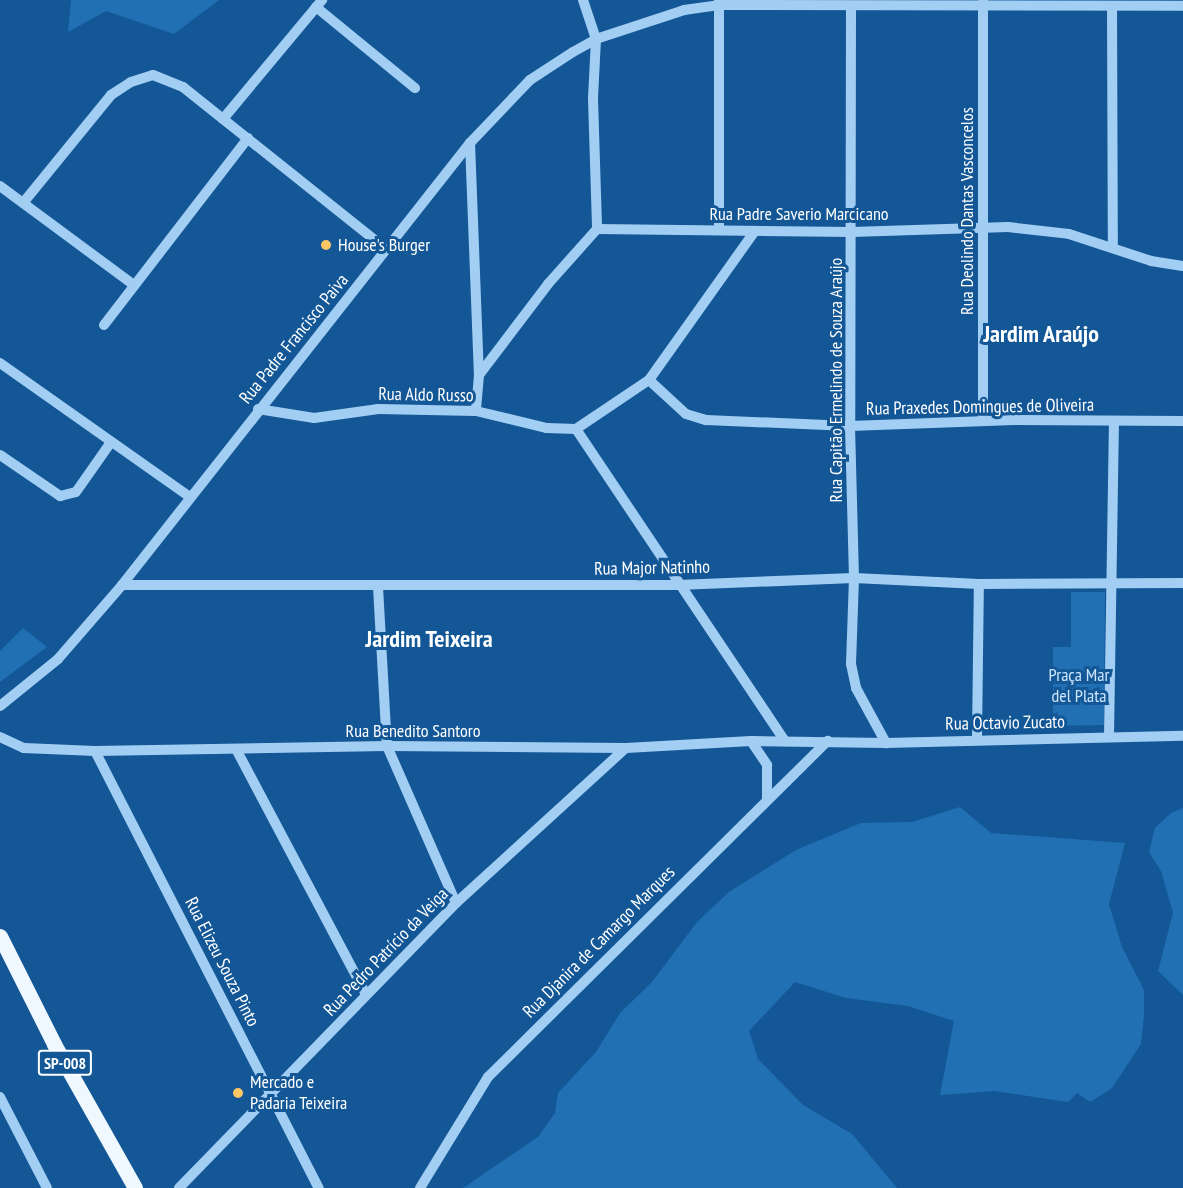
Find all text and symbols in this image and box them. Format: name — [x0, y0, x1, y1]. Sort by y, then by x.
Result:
street label: Rua Deolindo Dantas Vasconcelos — [956, 107, 978, 315]
street label: Rua Padre Saverio Marcicano — [709, 203, 889, 225]
place label: House's Burger — [338, 234, 430, 256]
marker: House's Burger — [319, 238, 333, 252]
street label: Rua Capitão Ermelindo de Souza Araújo — [825, 257, 847, 503]
street label: Rua Padre Francisco Paiva — [235, 270, 353, 408]
district label: Jardim Araújo — [983, 320, 1099, 348]
street label: Rua Aldo Russo — [378, 383, 474, 407]
street label: Rua Praxedes Domingues de Oliveira — [866, 394, 1094, 420]
street label: Rua Major Natinho — [594, 556, 710, 580]
district label: Jardim Teixeira — [365, 625, 493, 653]
park label: Praça Mar del Plata — [1049, 665, 1109, 708]
street label: Rua Octavio Zucato — [945, 711, 1065, 735]
street label: Rua Benedito Santoro — [346, 720, 480, 742]
street label: Rua Djanira de Camargo Marques — [519, 862, 679, 1022]
street label: Rua Pedro Patrício da Veiga — [319, 883, 453, 1021]
street label: Rua Elizeu Souza Pinto — [180, 894, 264, 1030]
road number: SP-008 — [36, 1050, 94, 1076]
place label: Mercado e Padaria Teixeira — [250, 1072, 348, 1114]
marker: Mercado e Padaria Teixeira — [231, 1086, 245, 1100]

